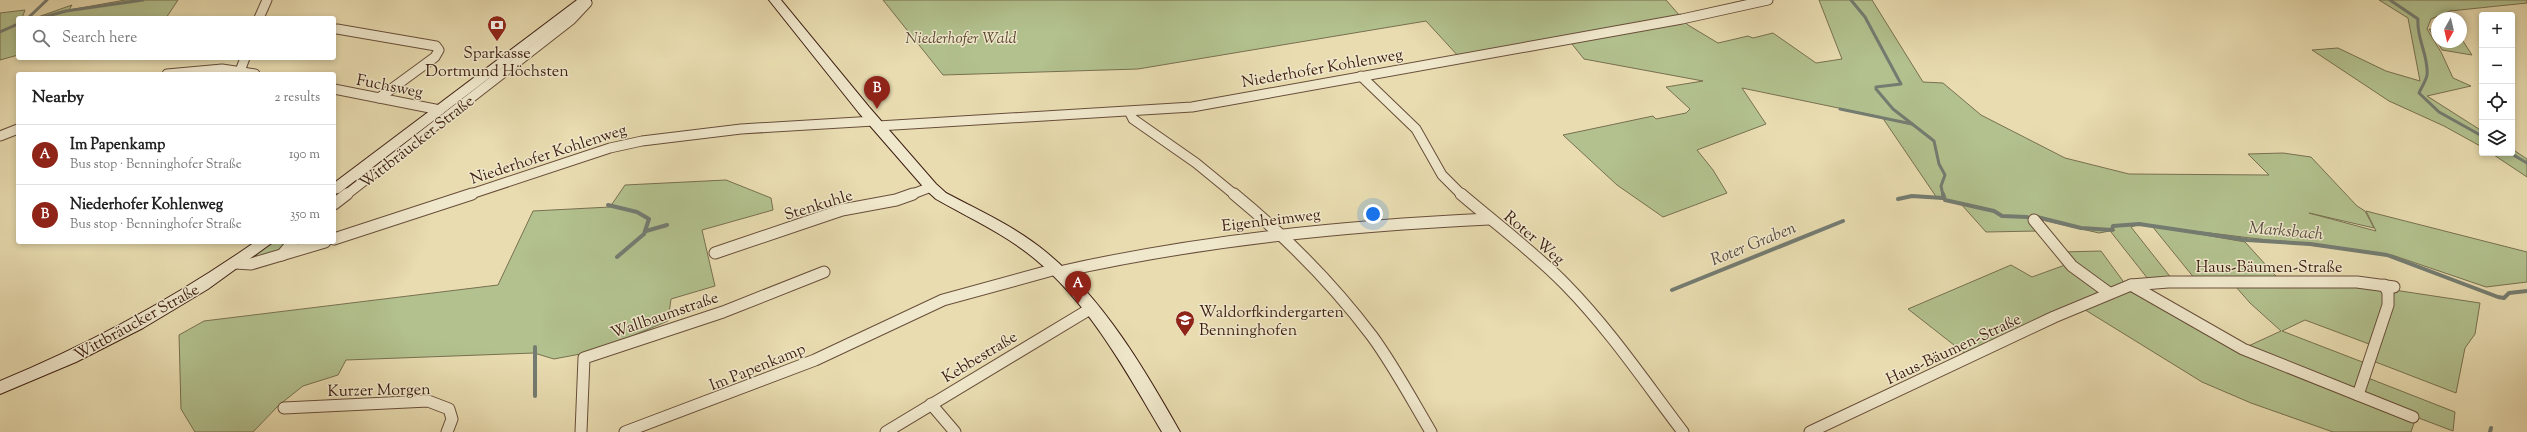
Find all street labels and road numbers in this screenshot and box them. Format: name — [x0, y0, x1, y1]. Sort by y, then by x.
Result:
street label: Niederhofer Kohlenweg — [1240, 44, 1405, 95]
street label: Fuchsweg — [354, 70, 425, 105]
street label: Wittbräucker Straße — [355, 91, 480, 195]
street label: Niederhofer Kohlenweg — [468, 119, 630, 192]
street label: Stenkuhle — [782, 185, 856, 228]
street label: Eigenheimweg — [1221, 204, 1322, 239]
street label: Roter Weg — [1498, 206, 1569, 271]
street label: Haus-Bäumen-Straße — [2196, 257, 2342, 280]
street label: Wittbräucker Straße — [70, 279, 204, 367]
street label: Wallbaumstraße — [608, 287, 722, 346]
street label: Haus-Bäumen-Straße — [1883, 309, 2025, 392]
street label: Kebbestraße — [938, 327, 1022, 390]
street label: Im Papenkamp — [706, 339, 810, 398]
street label: Kurzer Morgen — [327, 379, 431, 404]

